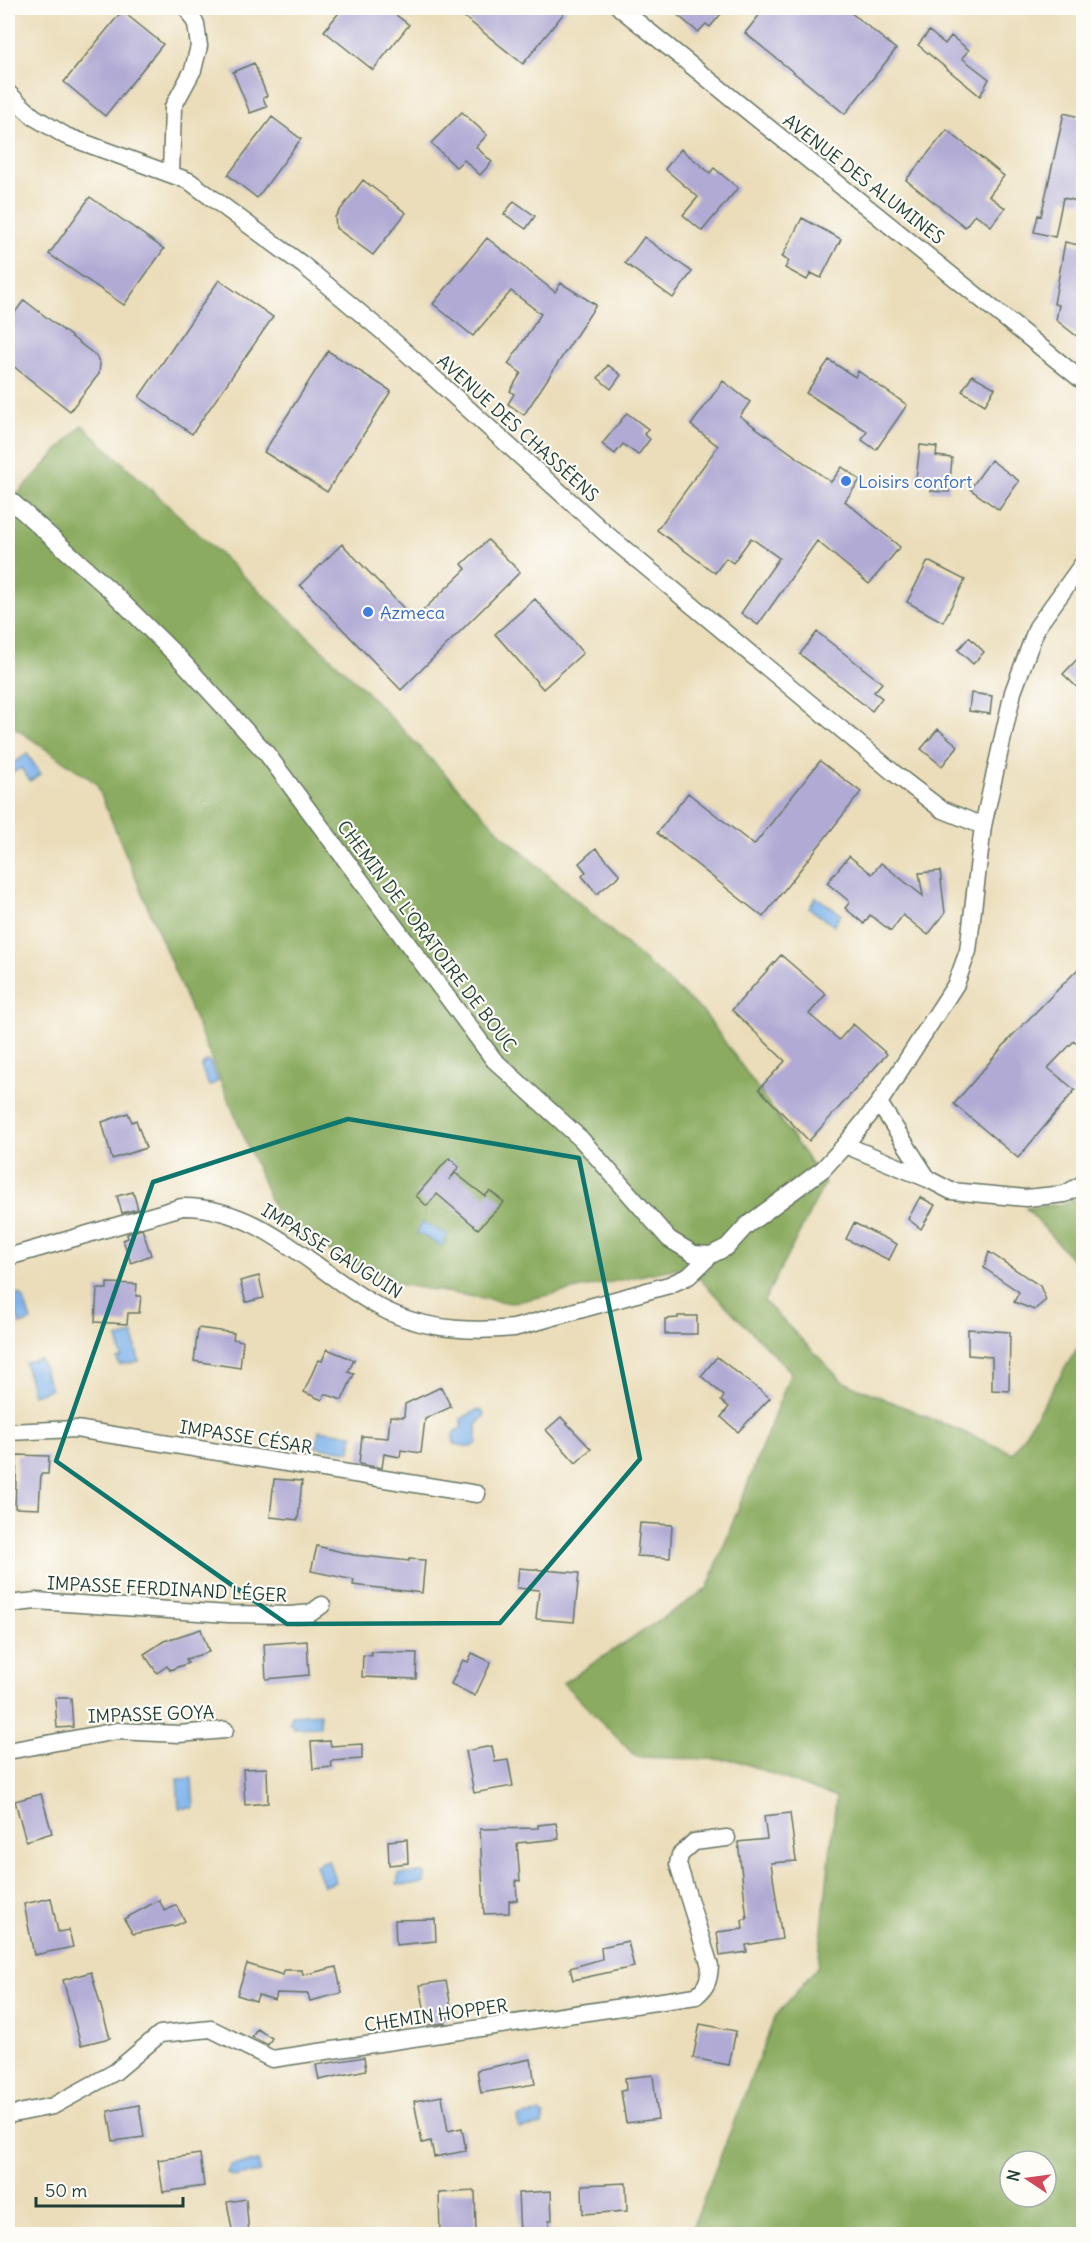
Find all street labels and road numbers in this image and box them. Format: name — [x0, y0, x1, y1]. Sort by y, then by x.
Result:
street label: AVENUE DES ALUMINES — [779, 109, 949, 249]
street label: AVENUE DES CHASSÉENS — [432, 349, 604, 507]
street label: CHEMIN DE L'ORATOIRE DE BOUC — [332, 816, 522, 1056]
street label: IMPASSE GAUGUIN — [257, 1198, 407, 1304]
street label: IMPASSE CÉSAR — [178, 1415, 314, 1459]
street label: IMPASSE FERDINAND LÉGER — [46, 1571, 288, 1607]
street label: IMPASSE GOYA — [87, 1700, 215, 1728]
street label: CHEMIN HOPPER — [363, 1994, 509, 2036]

